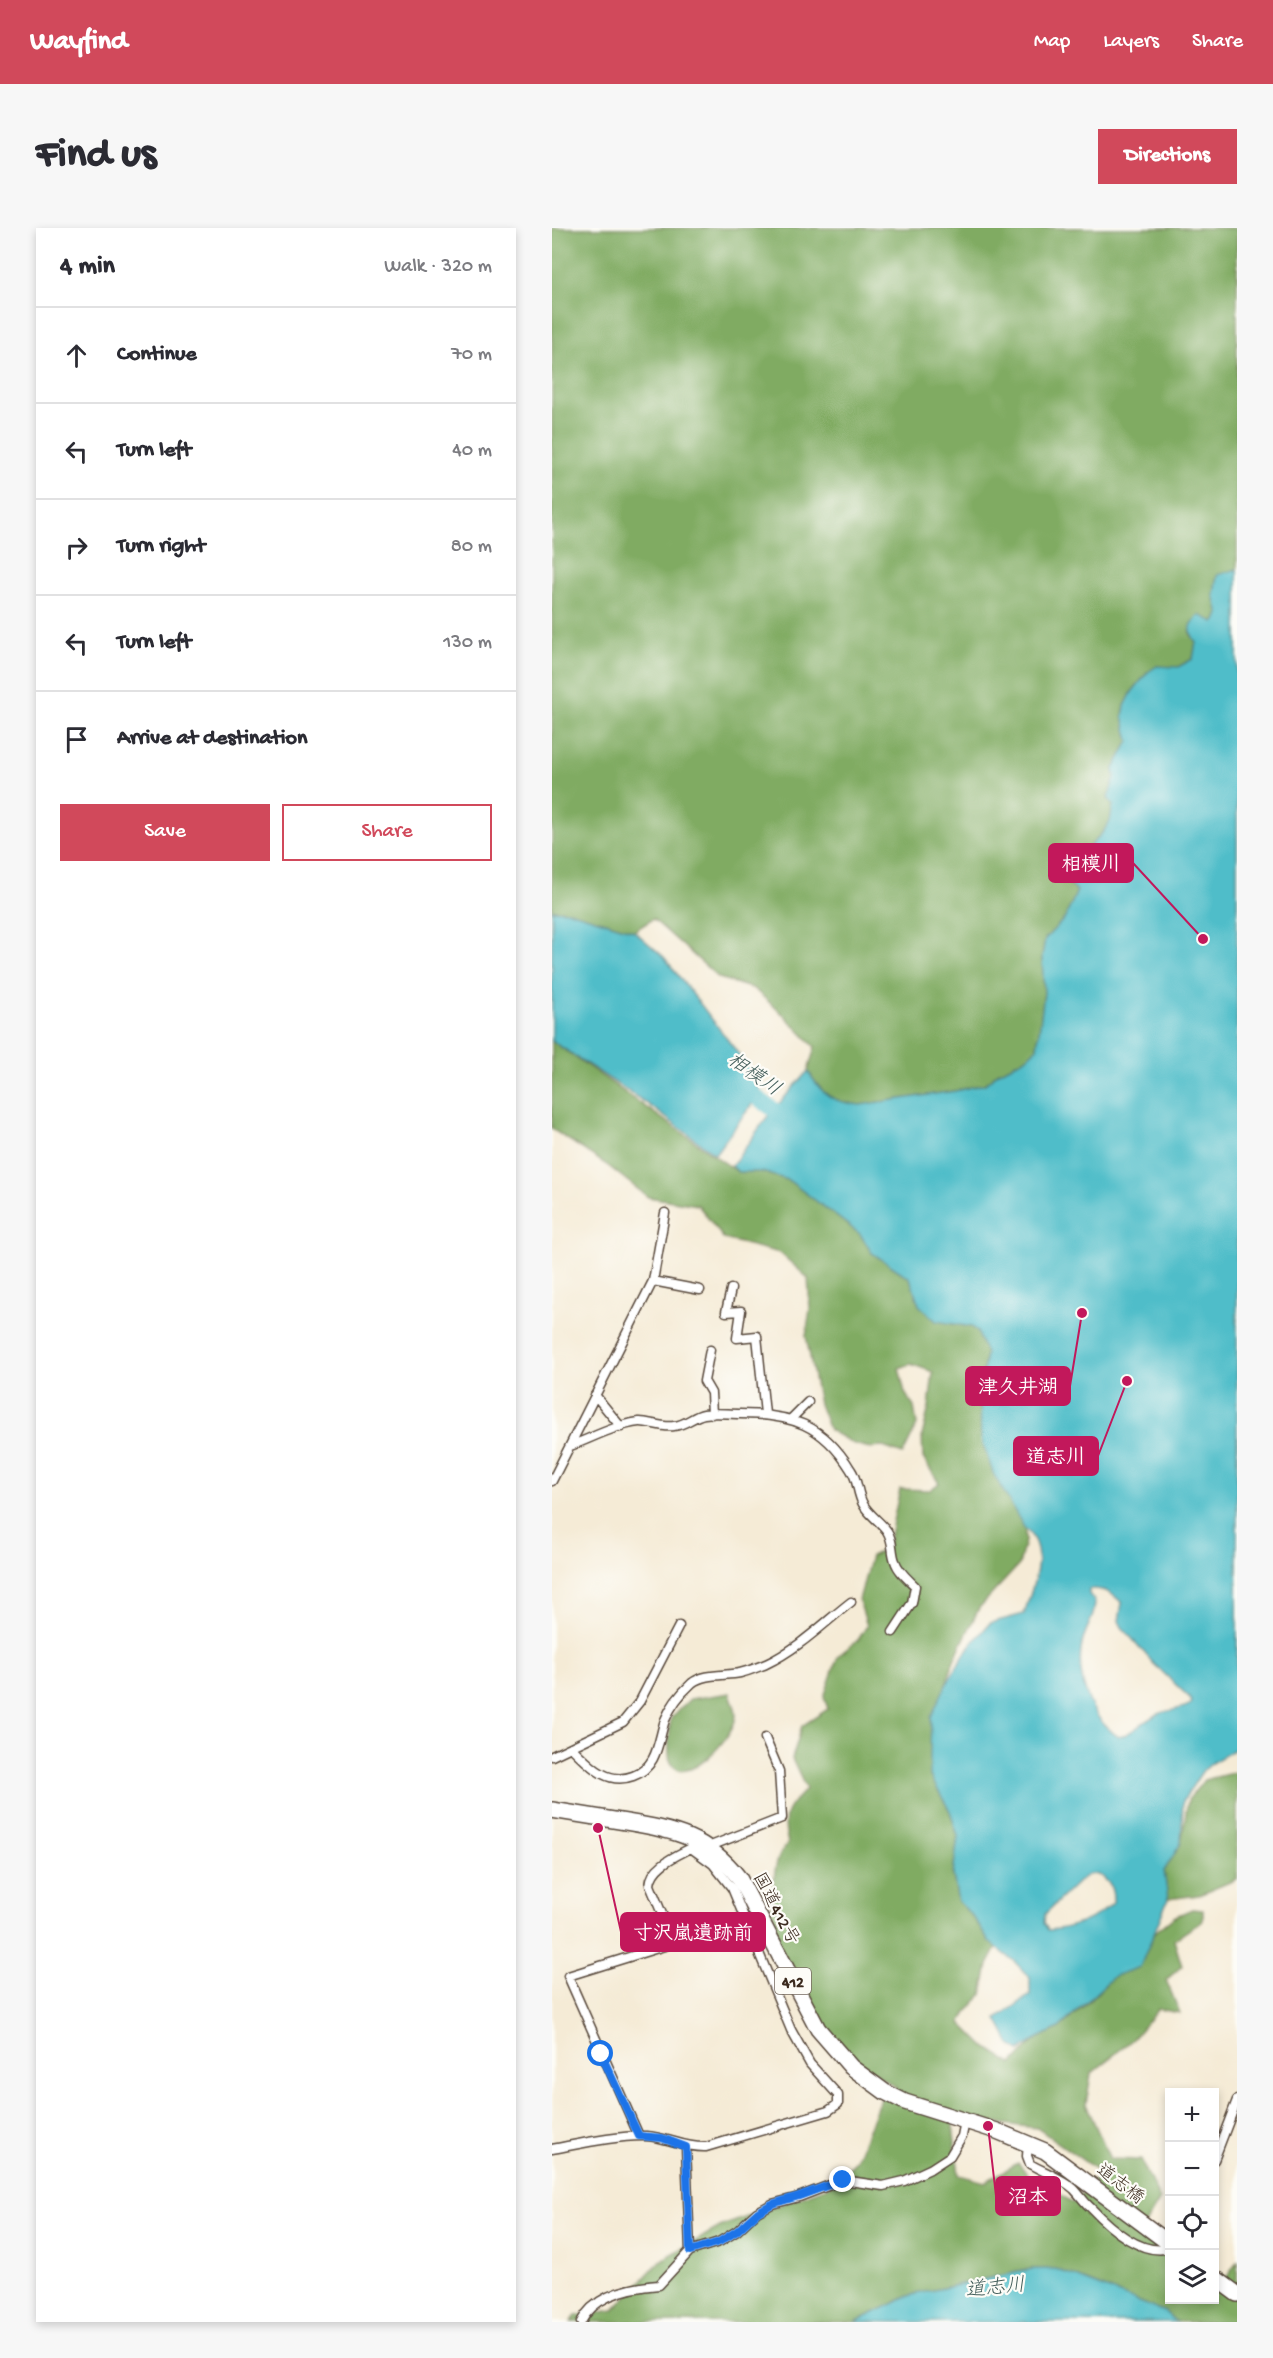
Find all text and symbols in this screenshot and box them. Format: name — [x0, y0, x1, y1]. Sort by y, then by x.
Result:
text: Wayfind — [30, 26, 127, 59]
text: Map — [1034, 30, 1070, 55]
text: Layers — [1103, 30, 1159, 55]
text: Share — [1192, 30, 1243, 55]
button: Directions — [1098, 129, 1237, 184]
text: Find us — [36, 132, 156, 181]
text: 4 min — [60, 252, 115, 283]
text: Walk · 320 m — [384, 256, 492, 279]
icon: ahead — [60, 339, 93, 372]
text: Continue — [117, 342, 197, 368]
text: 70 m — [451, 344, 492, 367]
icon: left — [60, 435, 93, 468]
text: Turn left — [117, 438, 191, 464]
text: 40 m — [452, 440, 492, 463]
icon: right — [60, 531, 93, 564]
text: Turn right — [117, 534, 205, 560]
text: 80 m — [451, 536, 492, 559]
icon: left — [60, 627, 93, 660]
text: Turn left — [117, 630, 191, 656]
text: 130 m — [443, 632, 492, 655]
icon: arrive — [60, 723, 93, 756]
text: Arrive at destination — [117, 726, 307, 752]
button: Save — [60, 804, 270, 861]
button: Share — [282, 804, 492, 861]
callout: 相模川 — [1049, 844, 1133, 882]
text: 相模川 — [1061, 853, 1121, 878]
water label: 相模川 — [722, 1048, 785, 1102]
callout: 津久井湖 — [966, 1367, 1070, 1405]
text: 津久井湖 — [978, 1376, 1058, 1401]
callout: 道志川 — [1014, 1437, 1098, 1475]
text: 道志川 — [1026, 1446, 1086, 1471]
street label: 国道412号 — [747, 1869, 803, 1949]
callout: 寸沢嵐遺跡前 — [621, 1913, 765, 1951]
text: 寸沢嵐遺跡前 — [633, 1922, 753, 1947]
road number: 412 — [775, 1968, 811, 1994]
route start — [587, 2040, 613, 2066]
map controls — [1165, 2088, 1219, 2304]
button: + — [1165, 2088, 1219, 2142]
button: − — [1165, 2142, 1219, 2196]
street label: 道志橋 — [1092, 2160, 1148, 2210]
route end — [829, 2166, 855, 2192]
callout: 沼本 — [996, 2177, 1060, 2215]
text: 沼本 — [1008, 2186, 1048, 2211]
button: locate — [1165, 2196, 1219, 2250]
button: layers — [1165, 2250, 1219, 2304]
water label: 道志川 — [964, 2274, 1026, 2304]

